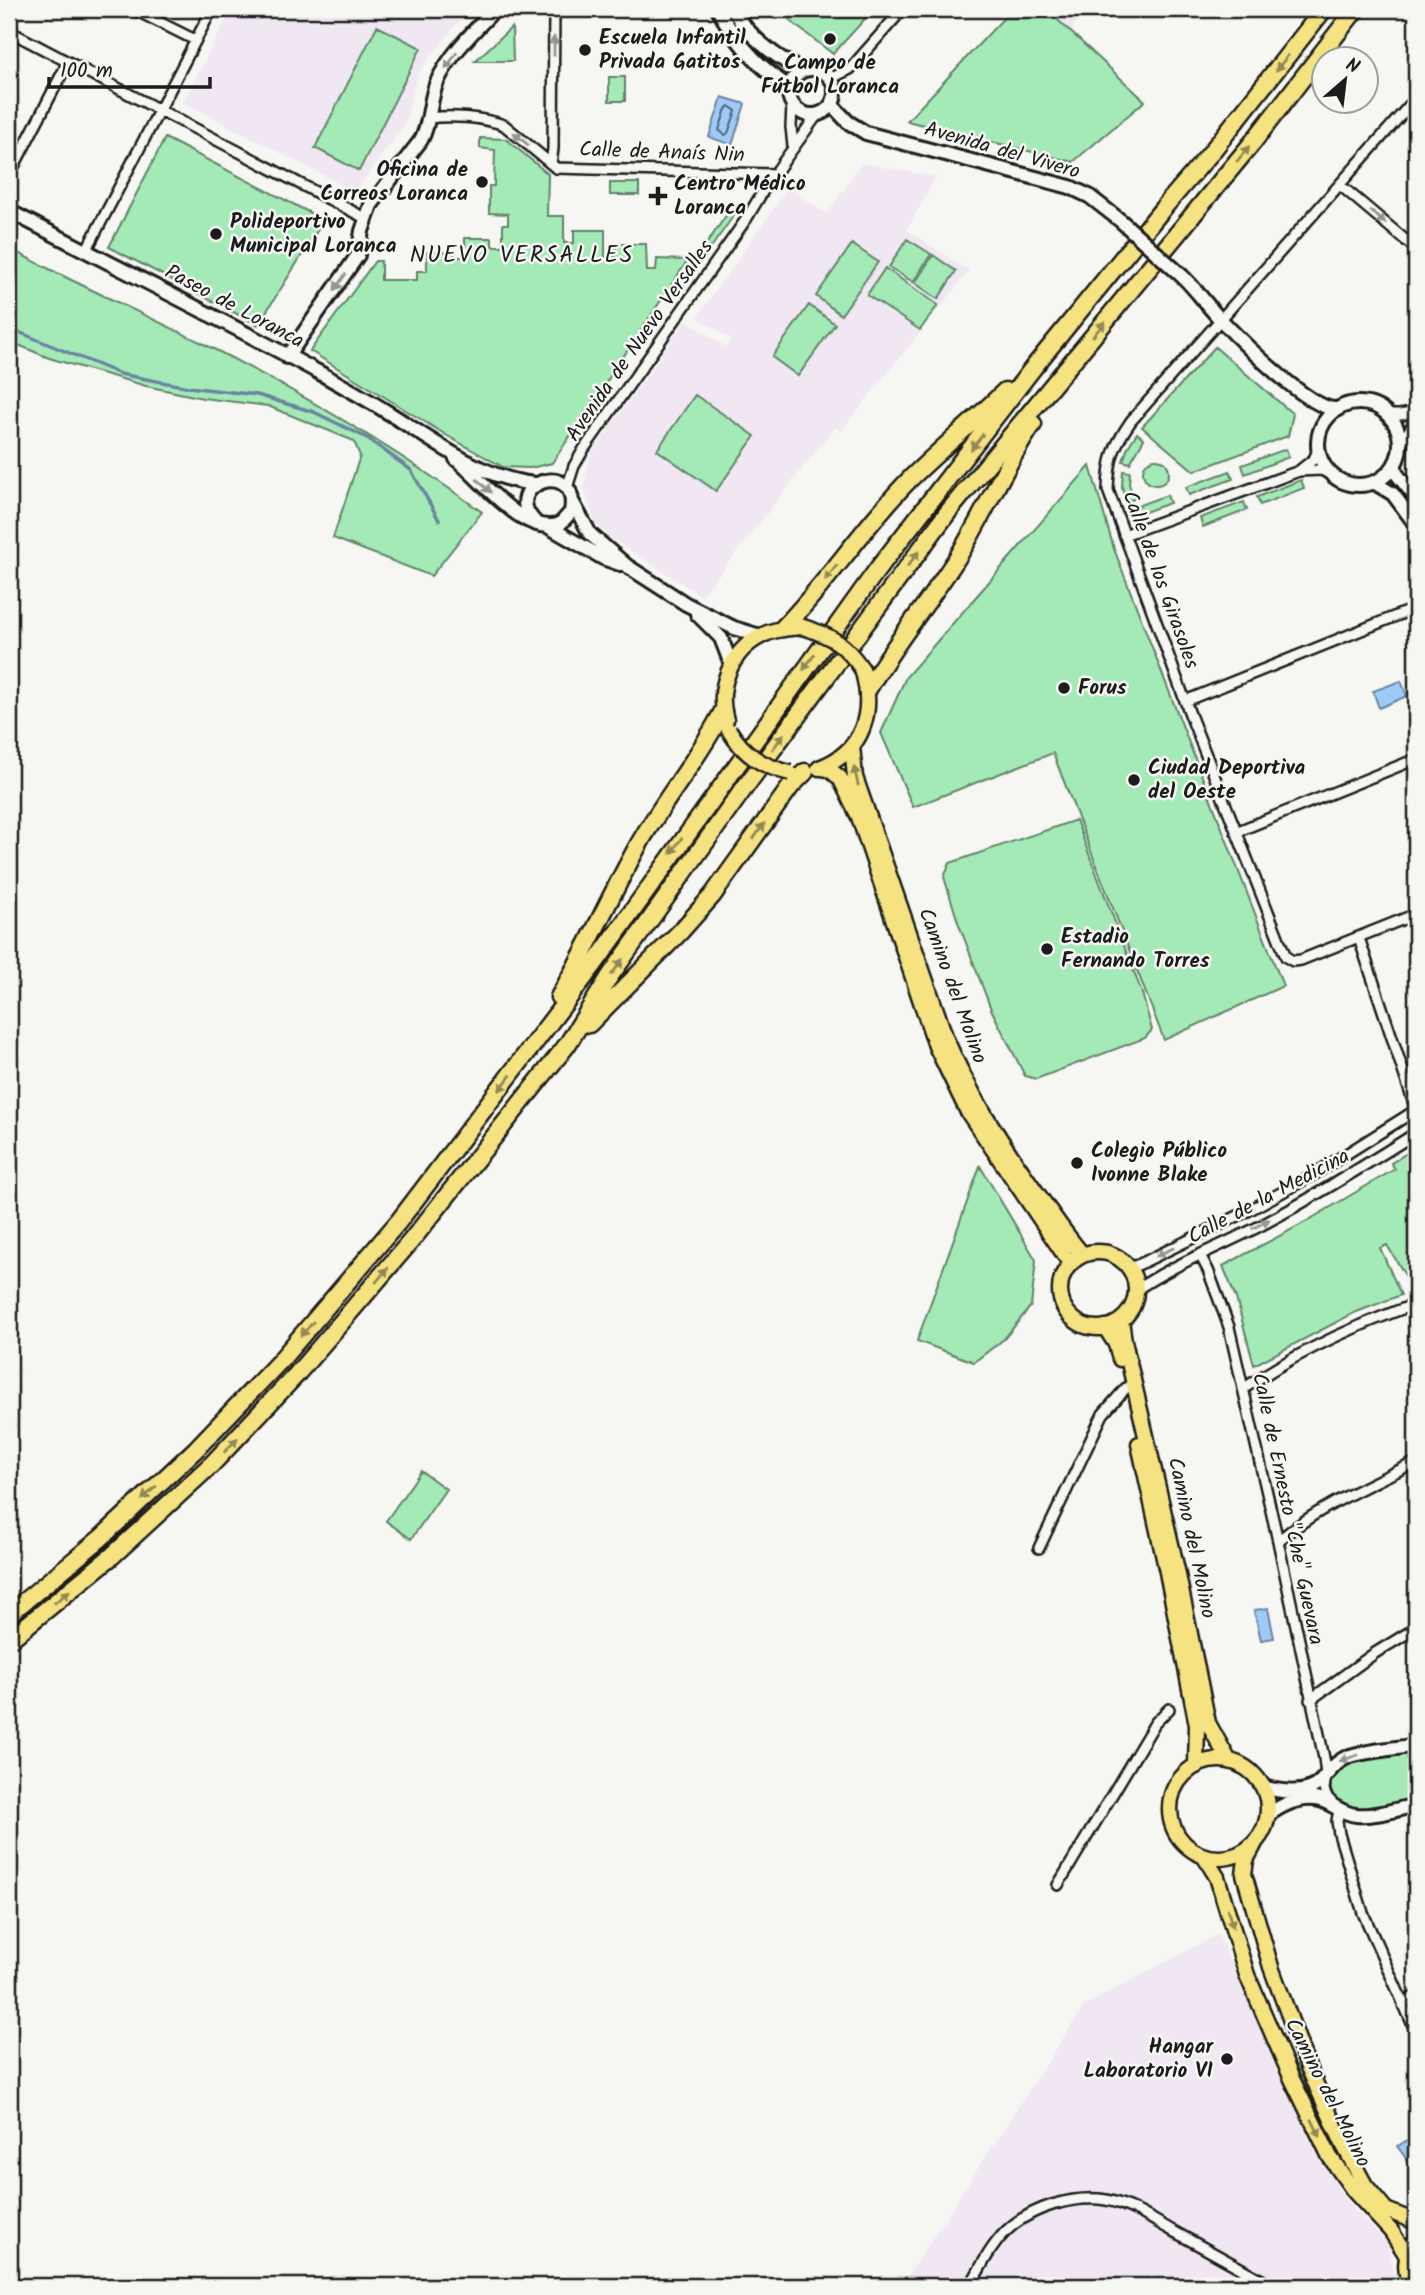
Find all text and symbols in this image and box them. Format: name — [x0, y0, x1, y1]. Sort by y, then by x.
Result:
place label: Escuela Infantil Privada Gatitos — [599, 22, 746, 79]
marker: Campo de Fútbol Loranca — [822, 31, 838, 47]
one-way arrow — [548, 35, 560, 57]
marker: Escuela Infantil Privada Gatitos — [577, 42, 593, 58]
scale bar — [49, 46, 210, 90]
north arrow — [1310, 46, 1380, 116]
place label: Campo de Fútbol Loranca — [761, 47, 899, 104]
one-way arrow — [445, 51, 458, 70]
text: N — [1340, 51, 1364, 83]
one-way arrow — [1274, 53, 1289, 71]
text: 100 m — [60, 55, 113, 88]
street label: Avenida del Vivero — [920, 113, 1084, 189]
one-way arrow — [512, 132, 529, 147]
street label: Calle de Anaís Nin — [579, 134, 745, 172]
one-way arrow — [1235, 145, 1250, 162]
place label: Oficina de Correos Loranca — [321, 154, 468, 211]
place label: Centro Médico Loranca — [674, 168, 806, 225]
marker: Oficina de Correos Loranca — [474, 174, 490, 190]
marker: Centro Médico Loranca — [648, 186, 668, 206]
place label: Polideportivo Municipal Loranca — [230, 206, 397, 263]
one-way arrow — [1369, 209, 1387, 225]
marker: Polideportivo Municipal Loranca — [208, 226, 224, 242]
street label: Avenida de Nuevo Versalles — [558, 233, 722, 449]
district label: NUEVO VERSALLES — [410, 238, 634, 274]
street label: Paseo de Loranca — [158, 256, 310, 358]
one-way arrow — [333, 273, 347, 291]
one-way arrow — [1091, 320, 1105, 338]
one-way arrow — [969, 432, 984, 450]
one-way arrow — [475, 478, 492, 494]
street label: Calle de los Girasoles — [1112, 486, 1208, 674]
one-way arrow — [905, 550, 920, 568]
one-way arrow — [824, 563, 839, 581]
one-way arrow — [802, 653, 816, 671]
place label: Forus — [1078, 672, 1127, 705]
marker: Forus — [1056, 680, 1072, 696]
one-way arrow — [770, 733, 784, 751]
place label: Ciudad Deportiva del Oeste — [1148, 752, 1306, 809]
one-way arrow — [850, 765, 861, 787]
marker: Ciudad Deportiva del Oeste — [1126, 772, 1142, 788]
one-way arrow — [752, 822, 766, 840]
one-way arrow — [669, 837, 684, 855]
street label: Camino del Molino — [909, 903, 995, 1069]
place label: Estadio Fernando Torres — [1061, 921, 1210, 978]
marker: Estadio Fernando Torres — [1039, 941, 1055, 957]
one-way arrow — [610, 958, 624, 976]
one-way arrow — [497, 1073, 512, 1091]
place label: Colegio Público Ivonne Blake — [1091, 1135, 1227, 1192]
street label: Calle de la Medicina — [1182, 1140, 1356, 1254]
marker: Colegio Público Ivonne Blake — [1069, 1155, 1085, 1171]
one-way arrow — [1252, 1219, 1272, 1231]
one-way arrow — [1155, 1247, 1175, 1258]
one-way arrow — [374, 1267, 389, 1284]
one-way arrow — [299, 1320, 315, 1338]
street label: Calle de Ernesto "Che" Guevara — [1242, 1370, 1332, 1648]
one-way arrow — [222, 1437, 238, 1454]
street label: Camino del Molino — [1158, 1455, 1224, 1621]
one-way arrow — [141, 1484, 158, 1501]
one-way arrow — [53, 1590, 70, 1605]
one-way arrow — [1339, 1753, 1360, 1764]
one-way arrow — [1225, 1908, 1235, 1929]
street label: Camino del Molino — [1275, 2013, 1379, 2173]
place label: Hangar Laboratorio VI — [1084, 2031, 1214, 2088]
marker: Hangar Laboratorio VI — [1219, 2051, 1235, 2067]
one-way arrow — [1311, 2118, 1322, 2138]

